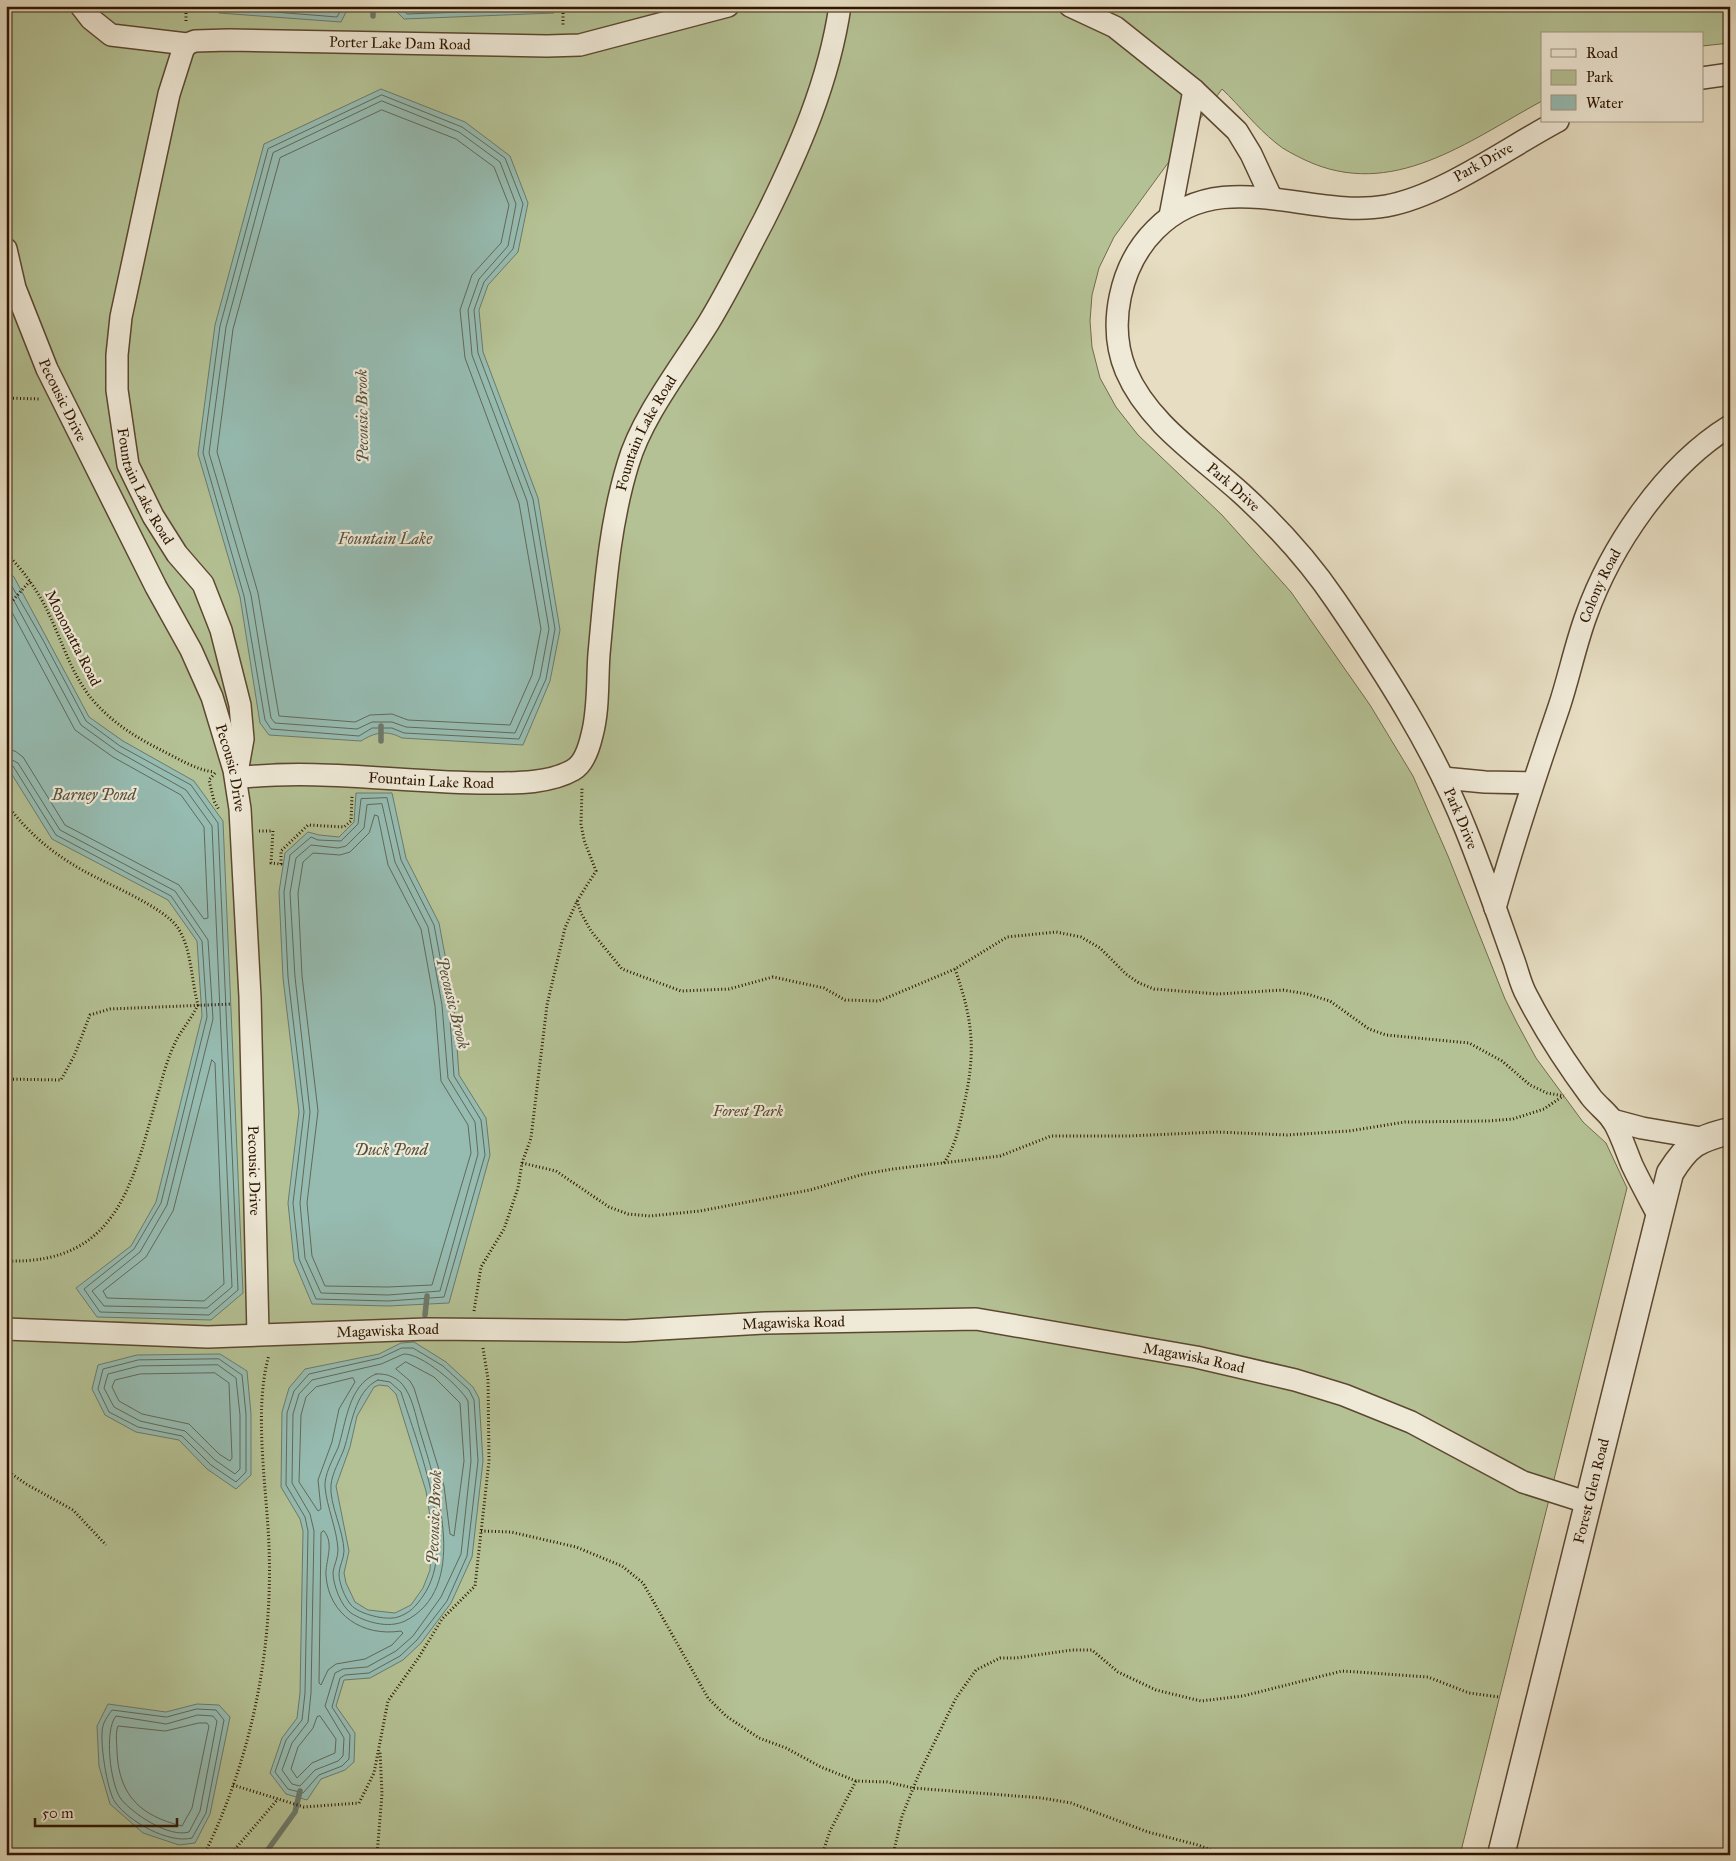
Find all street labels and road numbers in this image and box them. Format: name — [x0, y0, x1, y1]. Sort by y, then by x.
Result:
street label: Porter Lake Dam Road — [329, 33, 471, 54]
street label: Park Drive — [1450, 138, 1516, 186]
street label: Pecousic Drive — [35, 356, 91, 445]
street label: Fountain Lake Road — [612, 372, 681, 493]
street label: Fountain Lake Road — [114, 427, 178, 548]
street label: Park Drive — [1203, 459, 1264, 515]
street label: Colony Road — [1575, 545, 1625, 625]
street label: Mononatta Road — [41, 587, 105, 689]
street label: Pecousic Drive — [212, 722, 249, 813]
street label: Fountain Lake Road — [368, 768, 495, 792]
street label: Park Drive — [1440, 785, 1482, 852]
street label: Pecousic Drive — [244, 1125, 264, 1216]
street label: Magawiska Road — [741, 1312, 846, 1333]
street label: Magawiska Road — [336, 1320, 440, 1341]
street label: Magawiska Road — [1142, 1339, 1247, 1377]
street label: Forest Glen Road — [1570, 1436, 1613, 1545]

